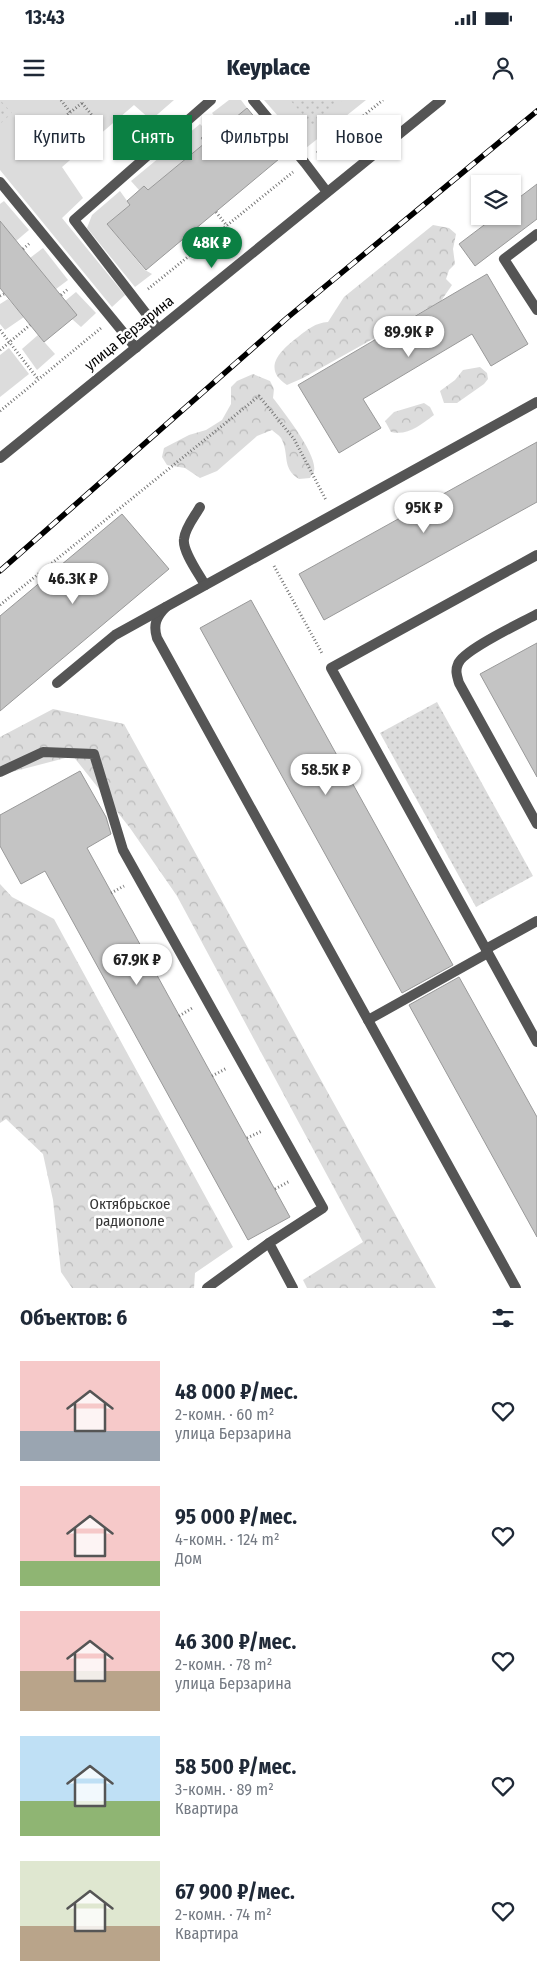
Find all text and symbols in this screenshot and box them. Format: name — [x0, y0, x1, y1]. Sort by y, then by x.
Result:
text: 13:43 — [25, 6, 65, 29]
icon: menu — [20, 54, 48, 82]
text: Keyplace — [227, 54, 310, 81]
icon: person — [489, 54, 517, 82]
chip: Купить — [15, 115, 103, 160]
chip: Снять — [113, 115, 192, 160]
chip: Фильтры — [202, 115, 307, 160]
chip: Новое — [317, 115, 401, 160]
map controls — [471, 175, 521, 225]
button: layers — [471, 175, 521, 225]
pin: 48K ₽ — [177, 226, 247, 269]
text: 48K ₽ — [193, 233, 231, 252]
street label: улица Берзарина — [81, 292, 177, 374]
pin: 89.9K ₽ — [363, 316, 455, 358]
text: 89.9K ₽ — [384, 322, 434, 341]
pin: 95K ₽ — [389, 492, 459, 534]
text: 95K ₽ — [405, 498, 443, 517]
pin: 46.3K ₽ — [27, 562, 119, 605]
text: 46.3K ₽ — [48, 569, 98, 588]
pin: 58.5K ₽ — [280, 754, 372, 796]
text: 58.5K ₽ — [301, 760, 351, 779]
pin: 67.9K ₽ — [91, 944, 183, 986]
text: 67.9K ₽ — [113, 950, 161, 969]
park label: Октябрьское радиополе — [89, 1195, 171, 1230]
icon: filters — [489, 1304, 517, 1332]
text: Объектов: 6 — [20, 1305, 127, 1331]
text: 48 000 ₽/мес. — [175, 1379, 298, 1405]
icon: home — [60, 1381, 120, 1441]
icon: heart — [489, 1397, 517, 1425]
text: 2-комн. · 60 m² — [175, 1405, 274, 1424]
text: улица Берзарина — [175, 1424, 292, 1443]
text: 95 000 ₽/мес. — [175, 1504, 297, 1530]
icon: home — [60, 1506, 120, 1566]
icon: heart — [489, 1522, 517, 1550]
text: 4-комн. · 124 m² — [175, 1530, 279, 1549]
text: Дом — [175, 1549, 202, 1568]
text: 46 300 ₽/мес. — [175, 1629, 296, 1655]
icon: home — [60, 1631, 120, 1691]
icon: heart — [489, 1647, 517, 1675]
text: 2-комн. · 78 m² — [175, 1655, 272, 1674]
text: улица Берзарина — [175, 1674, 292, 1693]
text: 58 500 ₽/мес. — [175, 1754, 296, 1780]
icon: home — [60, 1756, 120, 1816]
icon: heart — [489, 1772, 517, 1800]
text: 3-комн. · 89 m² — [175, 1780, 274, 1799]
text: Квартира — [175, 1799, 239, 1818]
text: 67 900 ₽/мес. — [175, 1879, 295, 1905]
icon: home — [60, 1881, 120, 1941]
icon: heart — [489, 1897, 517, 1925]
text: 2-комн. · 74 m² — [175, 1905, 272, 1924]
text: Квартира — [175, 1924, 239, 1943]

